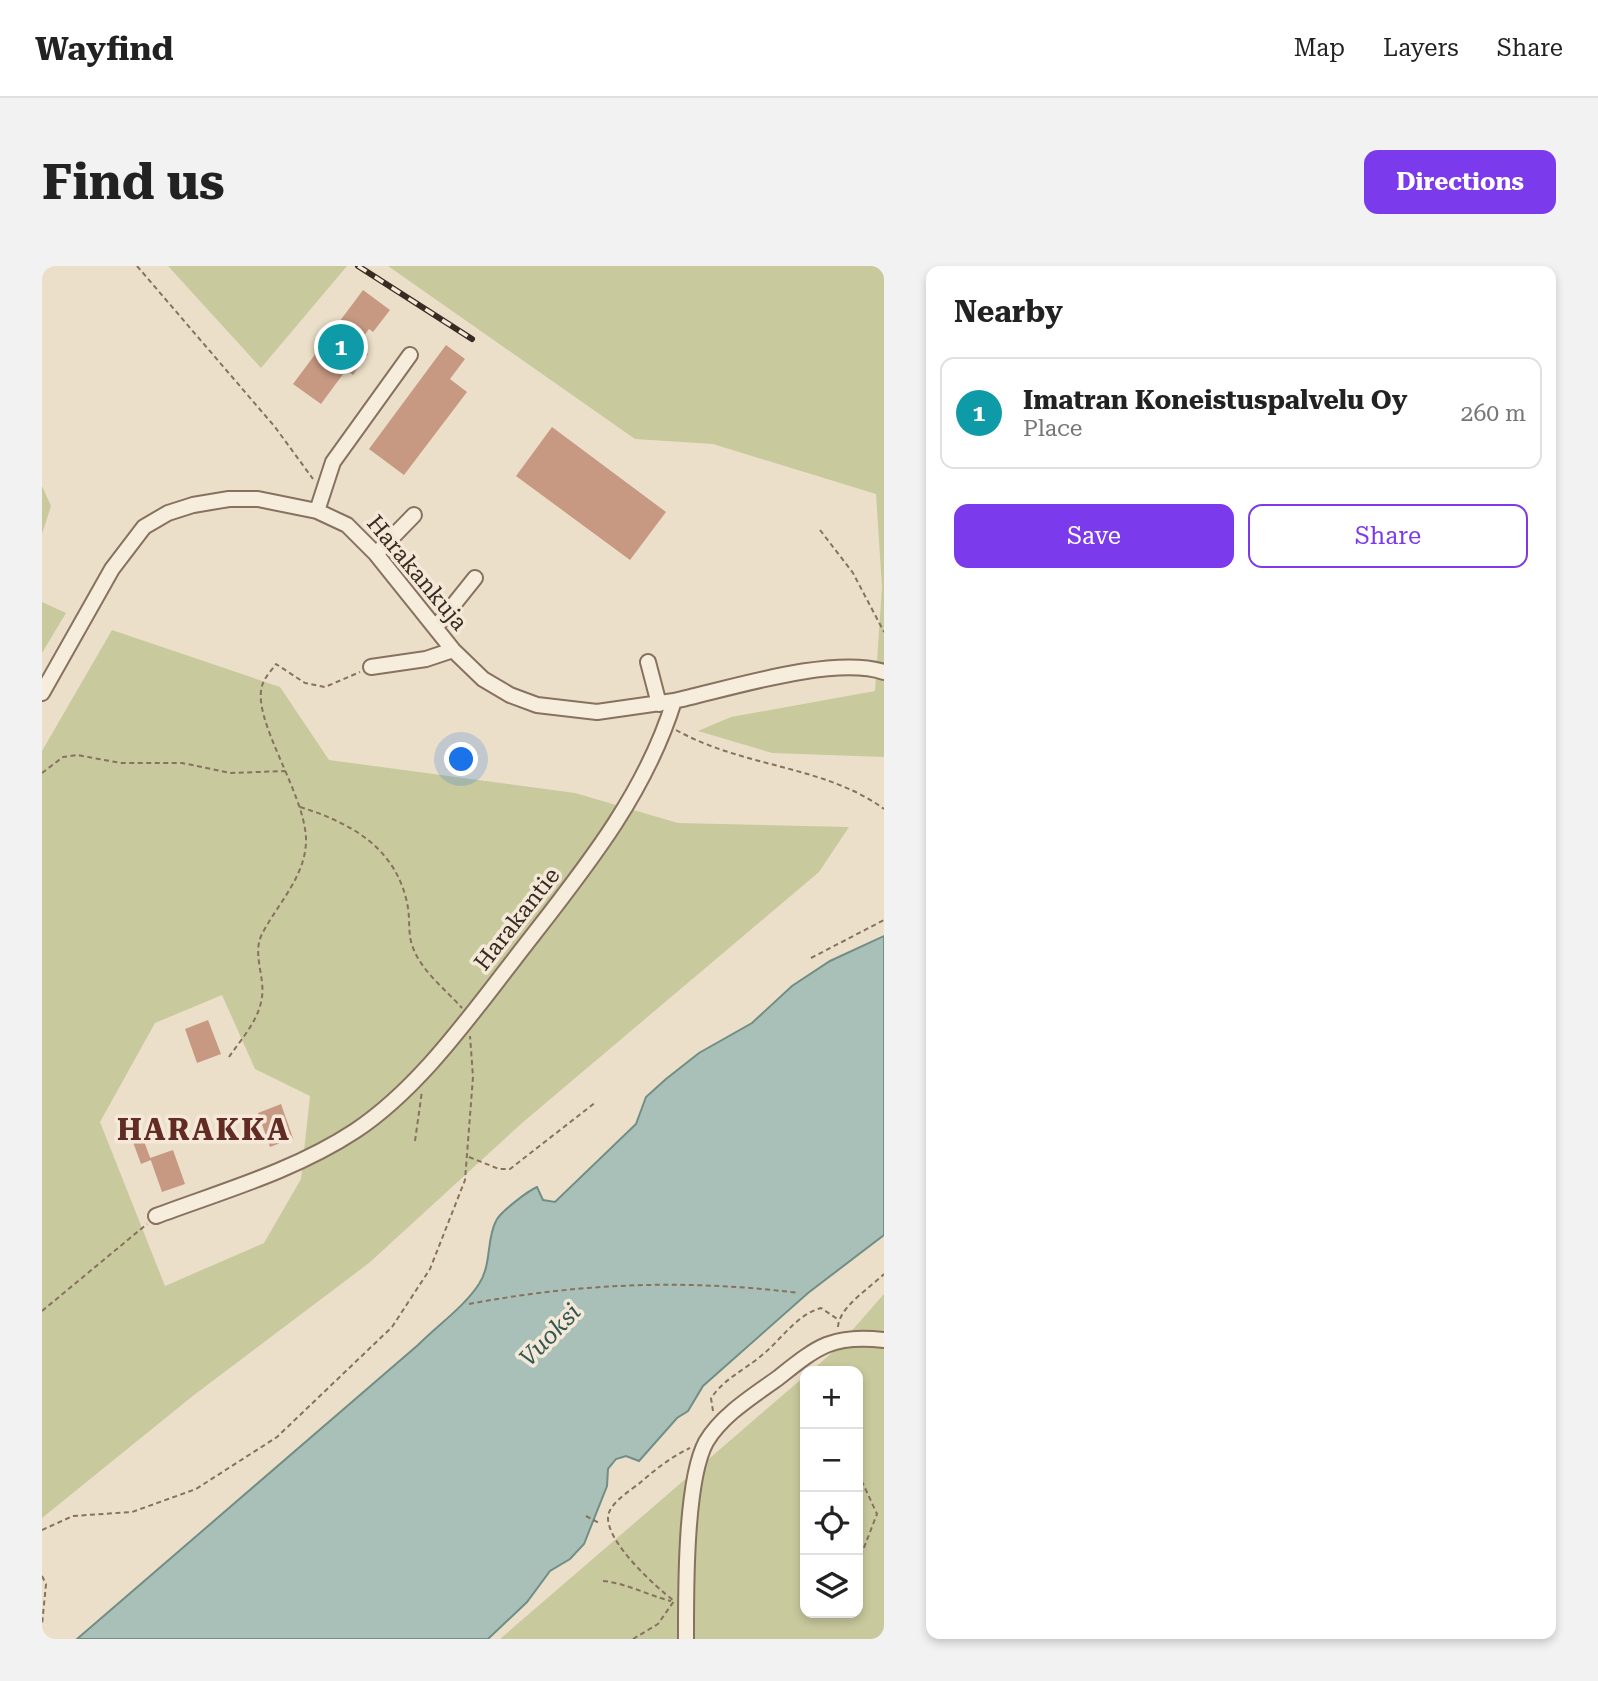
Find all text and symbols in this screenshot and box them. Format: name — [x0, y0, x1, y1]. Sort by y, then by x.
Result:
text: Wayfind — [35, 29, 174, 68]
text: Map — [1294, 34, 1345, 62]
text: Layers — [1383, 34, 1459, 62]
text: Share — [1497, 34, 1563, 62]
button: Directions — [1364, 150, 1556, 214]
text: Find us — [42, 154, 225, 211]
text: Nearby — [954, 294, 1063, 329]
pin: 1 — [318, 321, 364, 373]
text: Imatran Koneistuspalvelu Oy — [1023, 385, 1408, 415]
text: 1 — [973, 400, 985, 427]
text: 260 m — [1461, 400, 1526, 427]
text: Place — [1023, 415, 1082, 442]
button: Save — [954, 504, 1234, 568]
button: Share — [1248, 504, 1528, 568]
street label: Harakankuja — [361, 510, 473, 636]
your location — [444, 742, 478, 776]
street label: Harakantie — [469, 862, 565, 976]
district label: HARAKKA — [117, 1112, 291, 1147]
water label: Vuoksi — [514, 1298, 586, 1372]
map controls — [800, 1366, 863, 1618]
button: + — [800, 1366, 863, 1429]
button: − — [800, 1429, 863, 1492]
button: locate — [800, 1492, 863, 1555]
button: layers — [800, 1555, 863, 1618]

